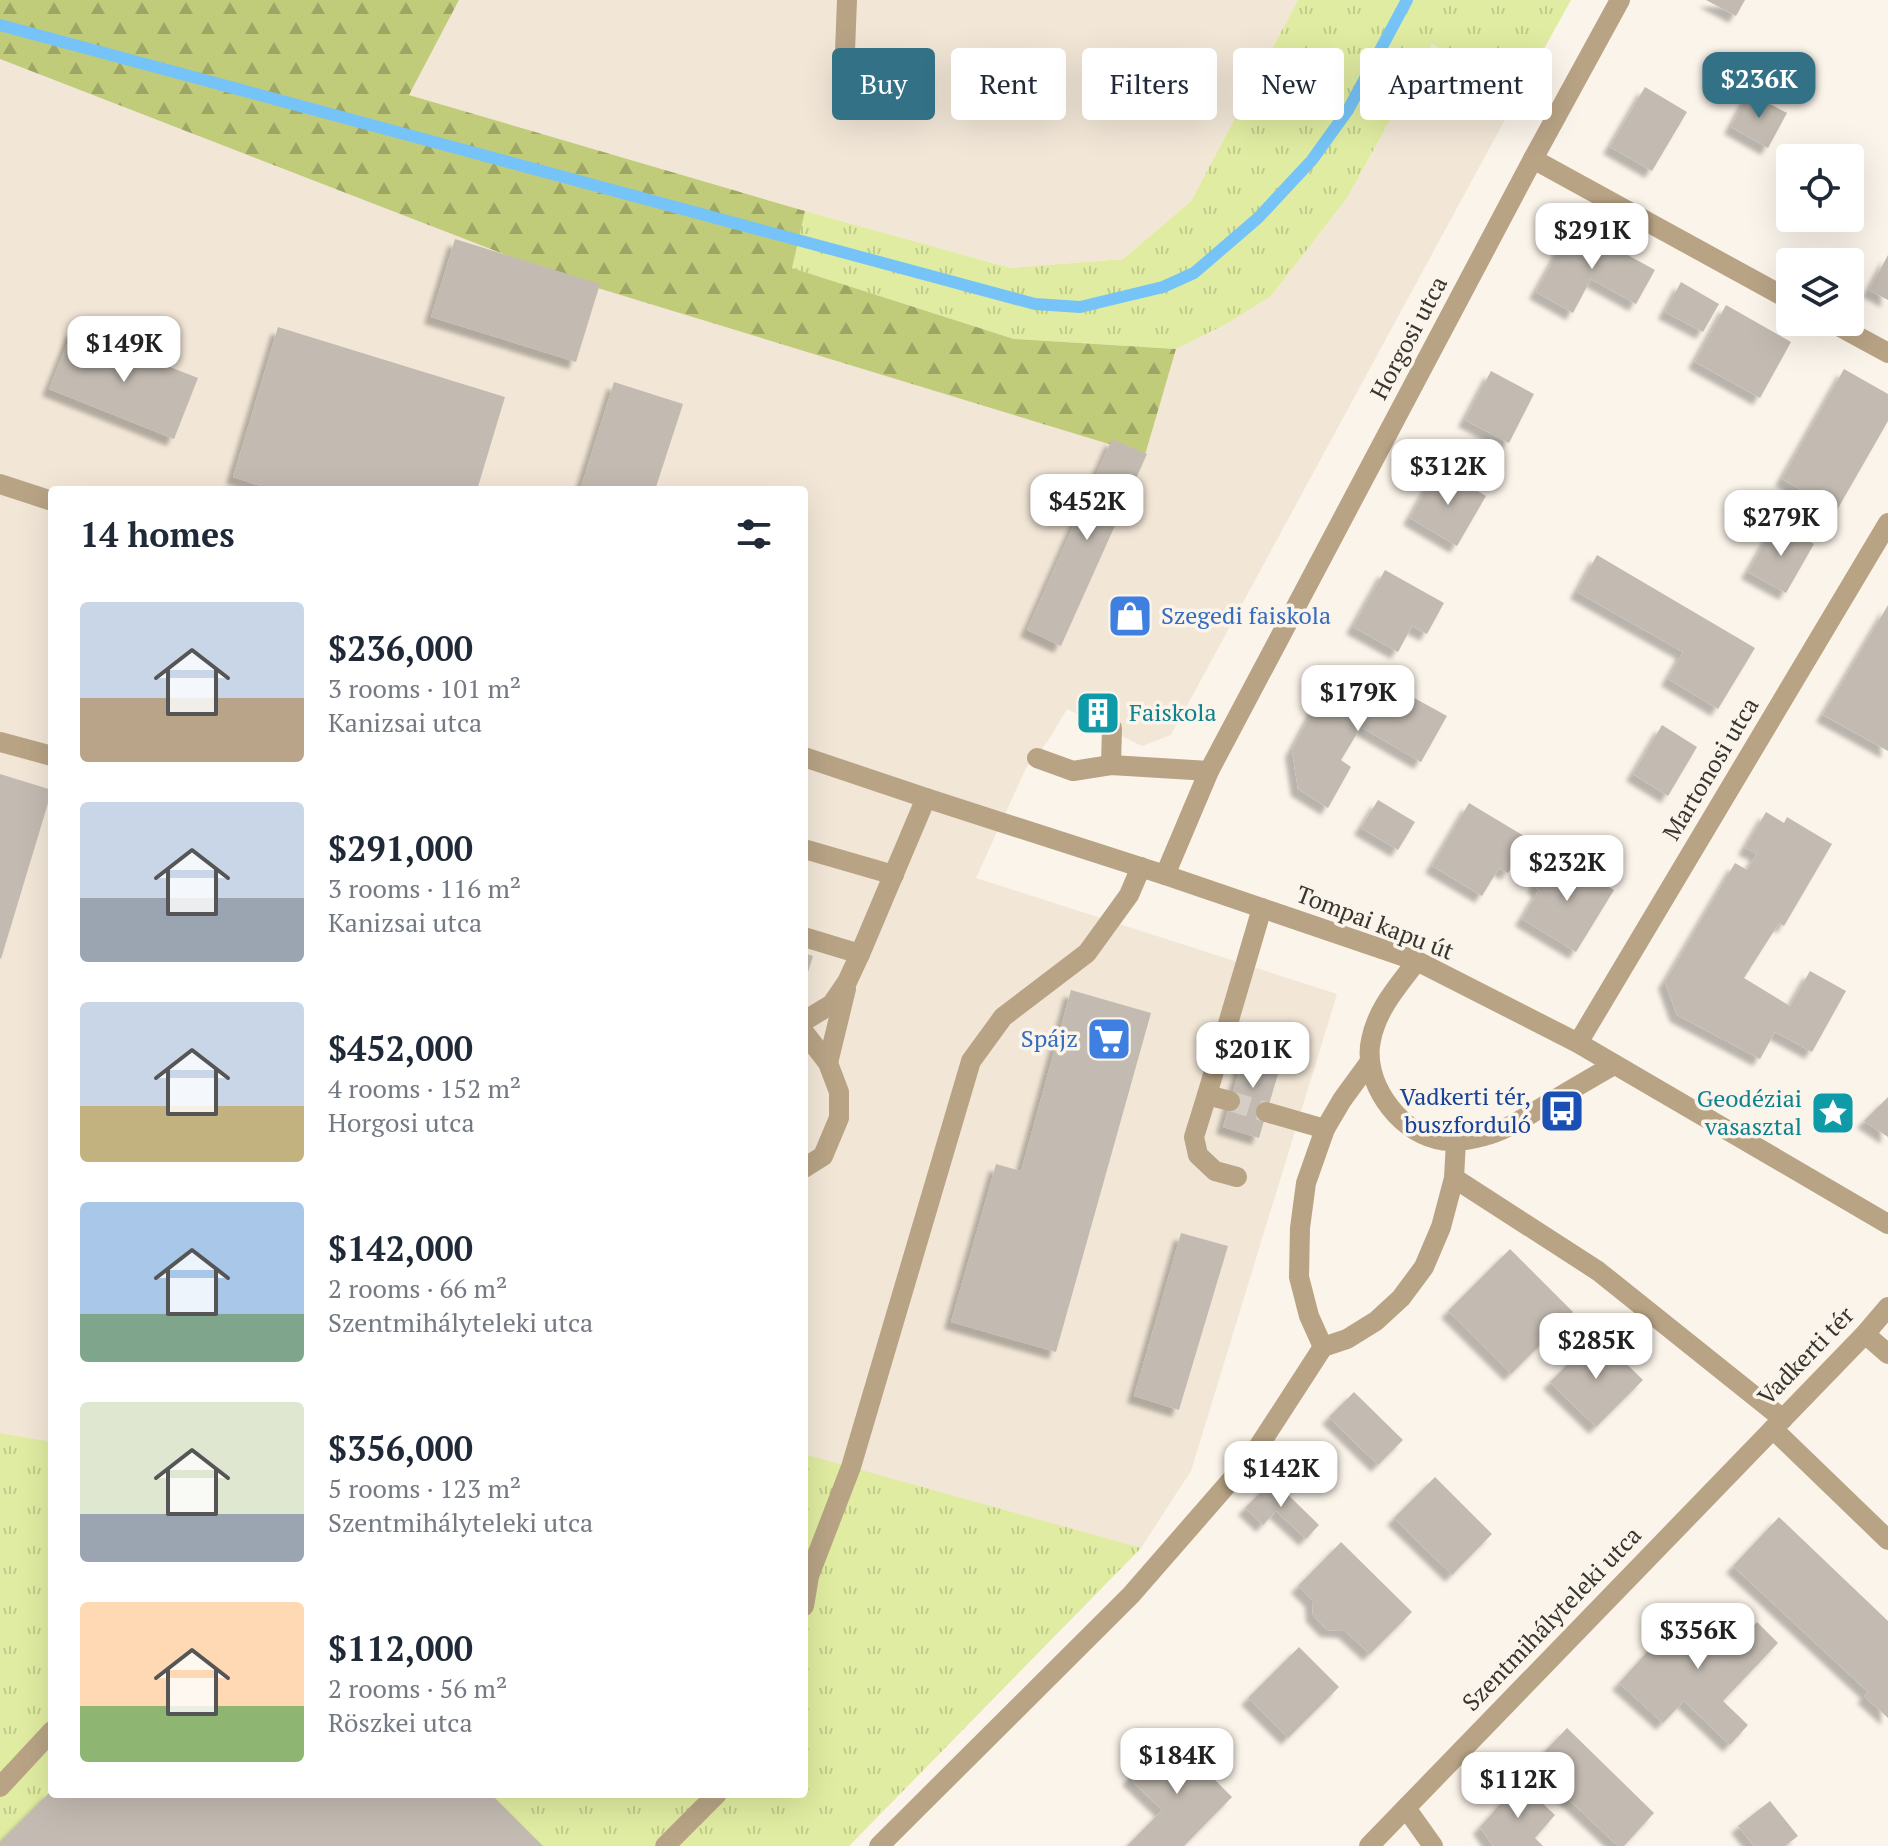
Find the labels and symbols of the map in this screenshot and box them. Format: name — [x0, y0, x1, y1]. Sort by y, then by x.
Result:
pin: $236K — [1703, 52, 1815, 120]
pin: $291K — [1536, 203, 1648, 271]
street label: Horgosi utca — [1362, 270, 1454, 405]
pin: $149K — [68, 316, 180, 384]
pin: $312K — [1392, 439, 1504, 507]
pin: $452K — [1031, 474, 1143, 542]
pin: $279K — [1725, 490, 1837, 558]
shop icon: Szegedi faiskola — [1106, 592, 1154, 640]
place label: Szegedi faiskola — [1161, 599, 1331, 631]
pin: $179K — [1302, 665, 1414, 733]
building icon: Faiskola — [1074, 689, 1122, 737]
street label: Martonosi utca — [1655, 691, 1765, 846]
place label: Faiskola — [1129, 696, 1217, 728]
pin: $232K — [1511, 835, 1623, 903]
street label: Tompai kapu út — [1292, 877, 1459, 967]
supermarket icon: Spájz — [1085, 1015, 1133, 1063]
place label: Spájz — [1021, 1022, 1078, 1054]
pin: $201K — [1197, 1022, 1309, 1090]
place label: Vadkerti tér, buszforduló — [1400, 1080, 1531, 1140]
place label: Geodéziai vasasztal — [1697, 1082, 1802, 1142]
bus stop icon: Vadkerti tér, buszforduló — [1538, 1087, 1586, 1135]
place icon: Geodéziai vasasztal — [1809, 1089, 1857, 1137]
street label: Vadkerti tér — [1750, 1299, 1861, 1412]
pin: $285K — [1540, 1313, 1652, 1381]
pin: $142K — [1225, 1441, 1337, 1509]
street label: Szentmihályteleki utca — [1455, 1519, 1648, 1717]
pin: $356K — [1642, 1603, 1754, 1671]
pin: $184K — [1121, 1728, 1233, 1796]
pin: $112K — [1462, 1752, 1574, 1820]

